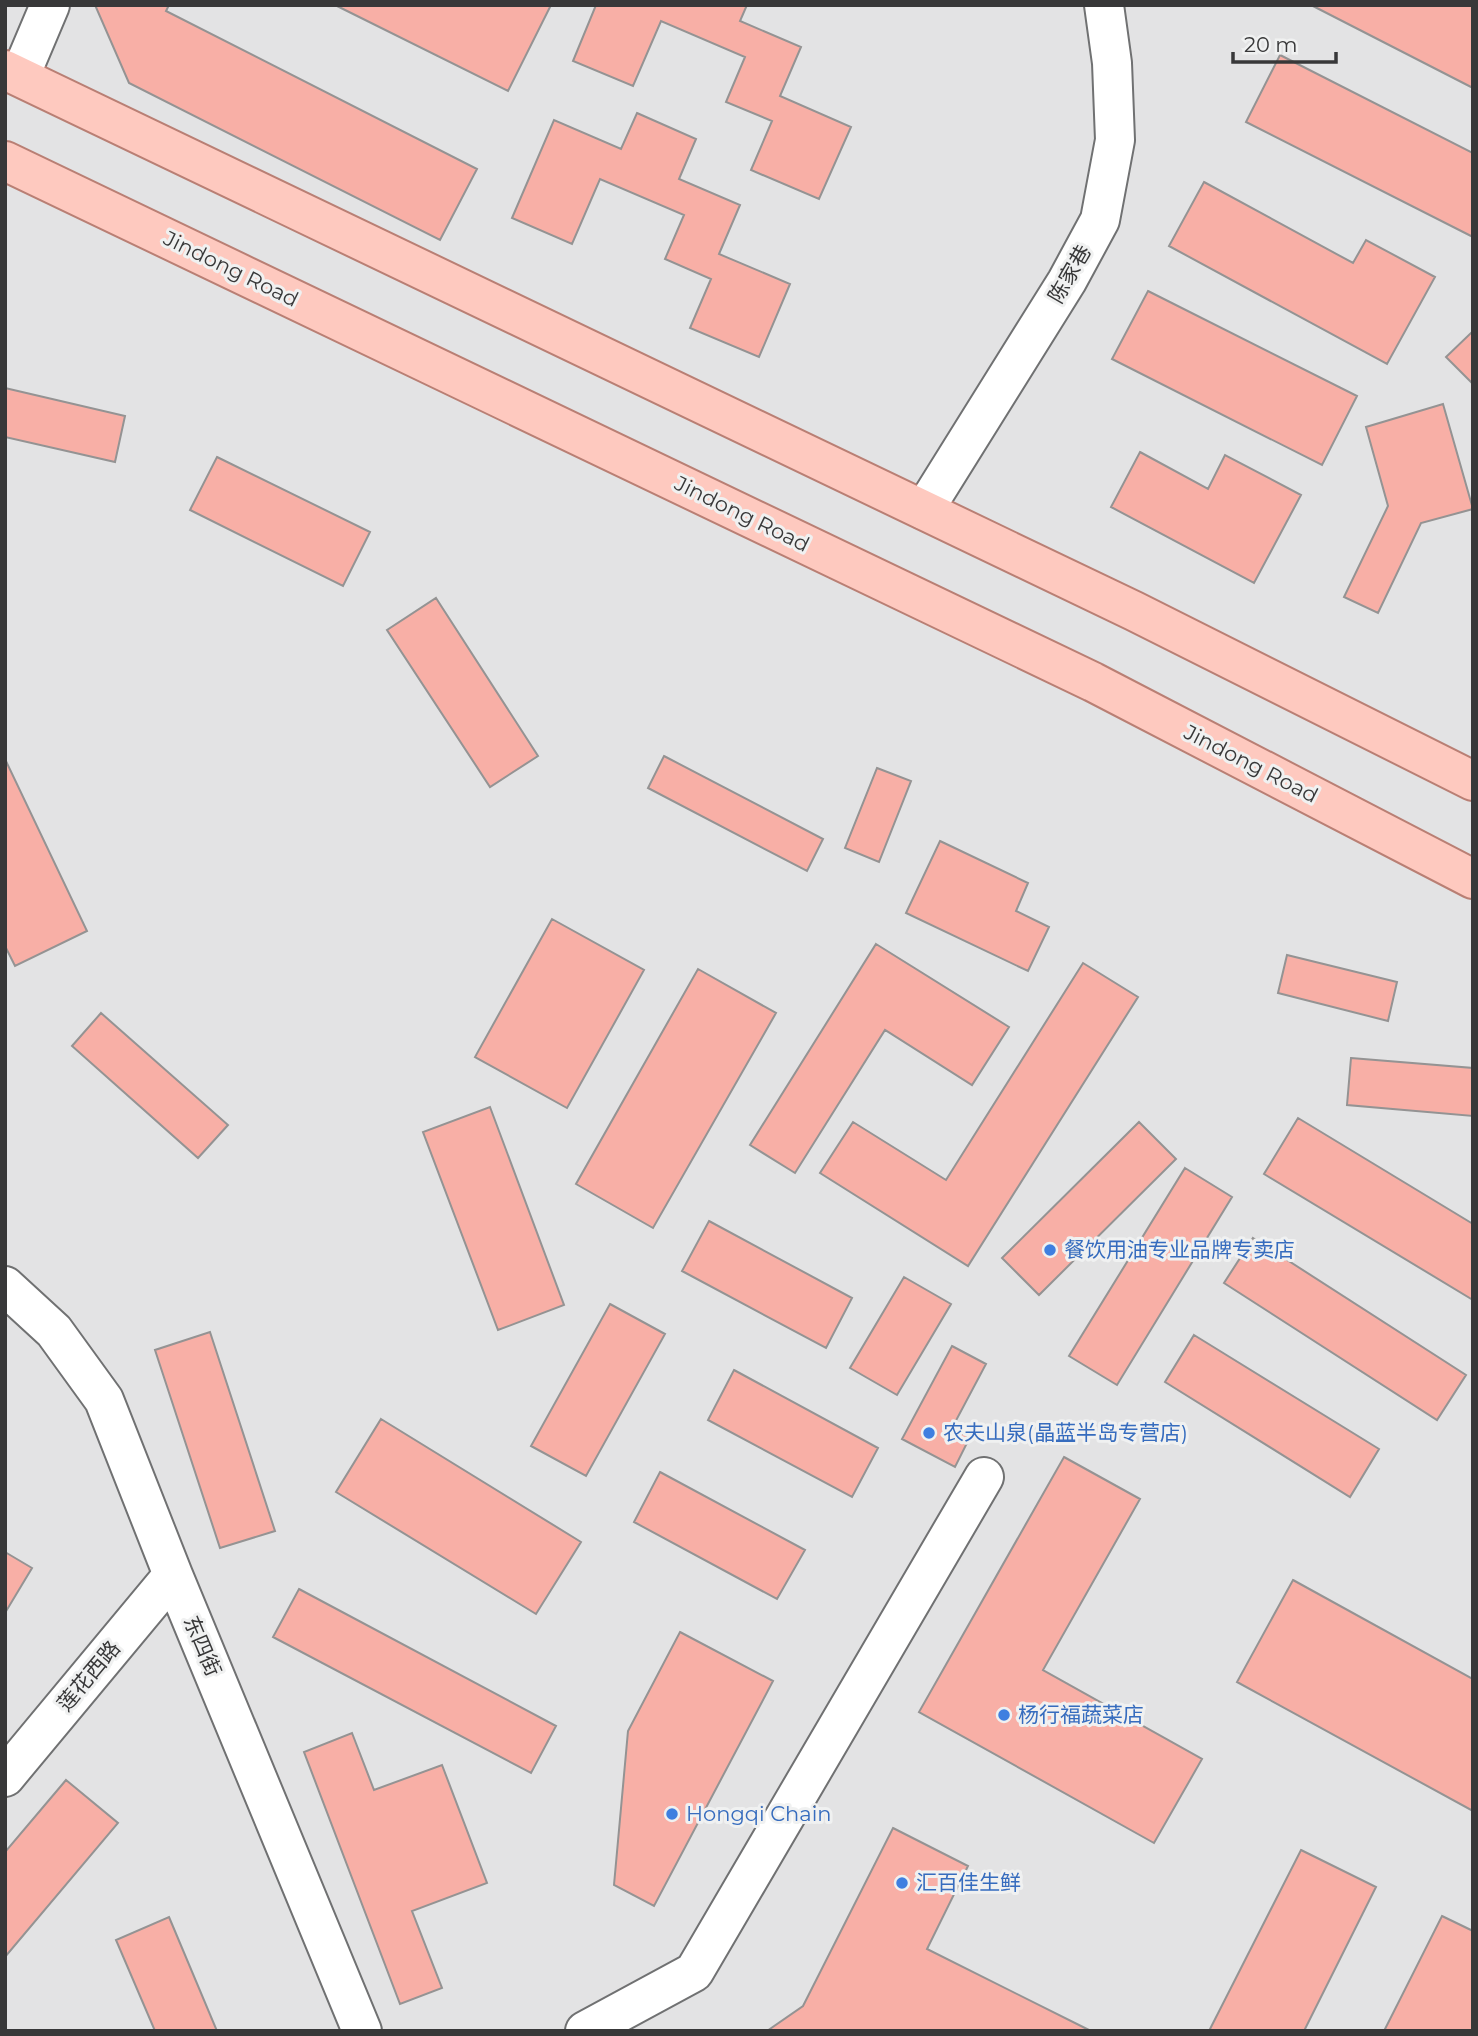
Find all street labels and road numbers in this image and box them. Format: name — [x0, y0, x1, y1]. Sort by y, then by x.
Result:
street label: Jindong Road — [159, 225, 303, 312]
street label: 陈家巷 — [1043, 240, 1096, 307]
street label: Jindong Road — [670, 470, 814, 557]
street label: Jindong Road — [1179, 719, 1322, 808]
street label: 东四街 — [179, 1612, 226, 1680]
street label: 莲花西路 — [52, 1635, 125, 1716]

